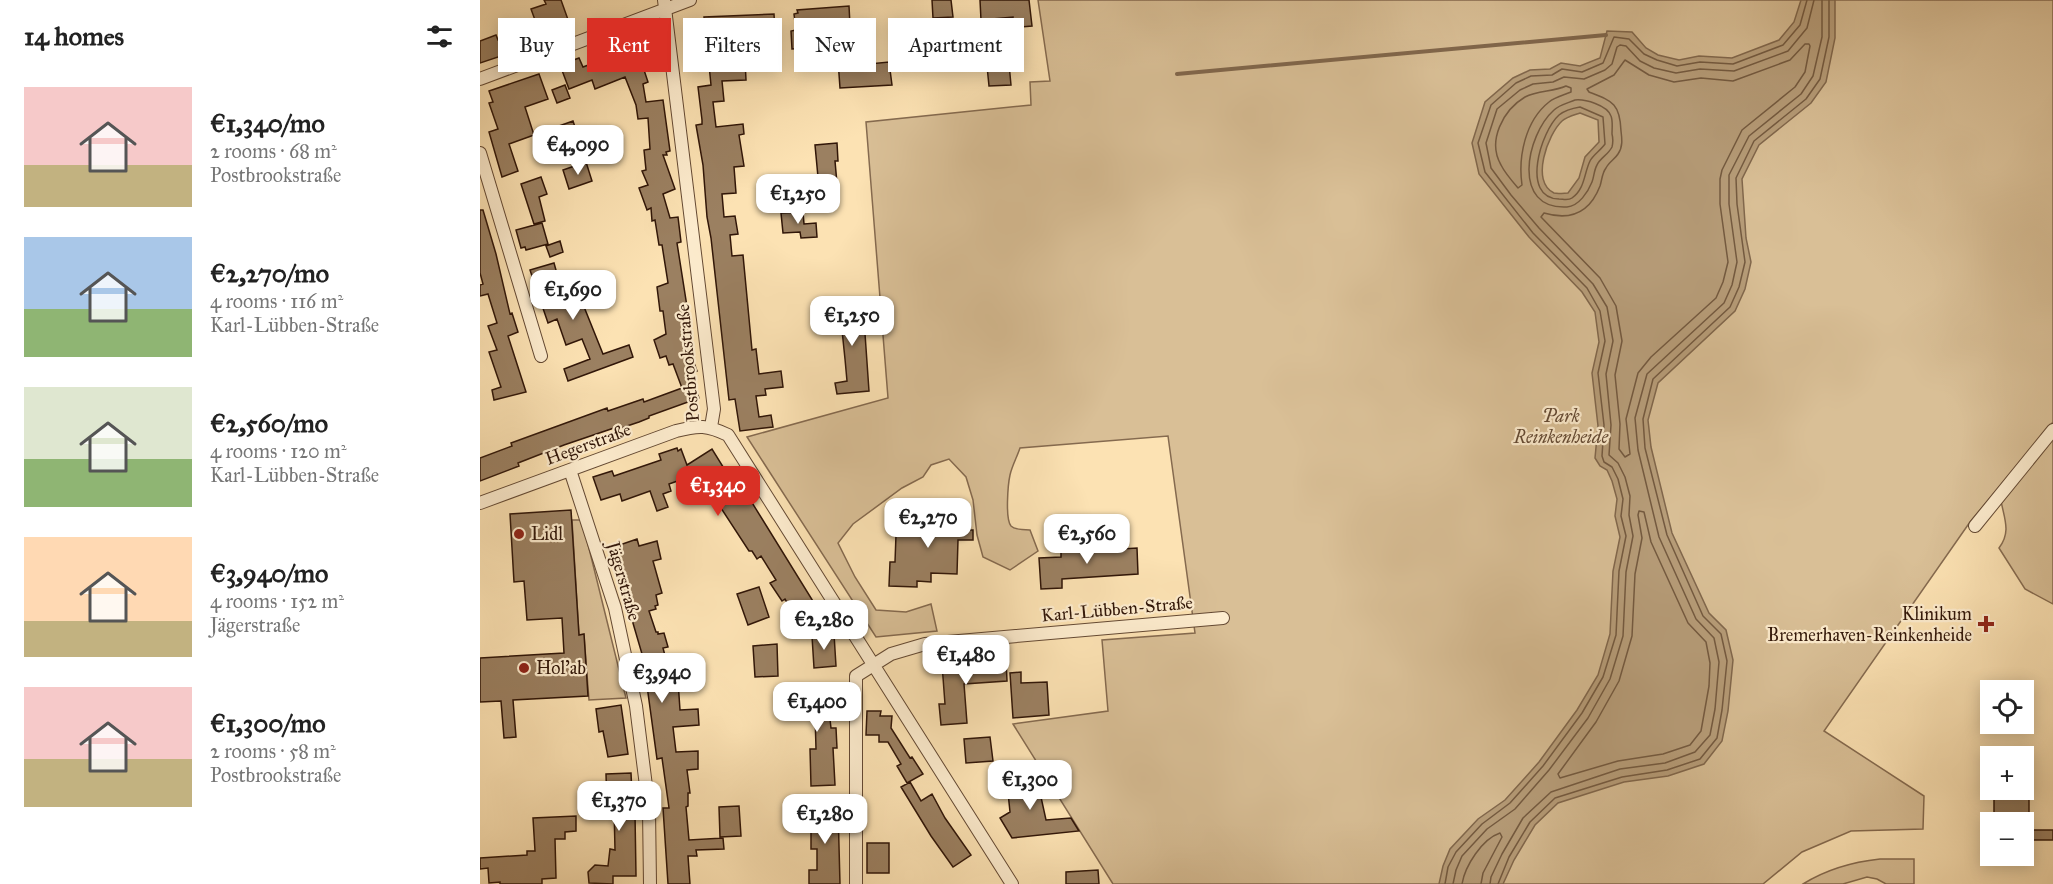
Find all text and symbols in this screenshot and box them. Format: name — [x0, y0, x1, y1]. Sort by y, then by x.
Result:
chip: Buy — [498, 18, 575, 72]
chip: Rent — [587, 18, 671, 72]
chip: Filters — [683, 18, 782, 72]
chip: New — [794, 18, 876, 72]
chip: Apartment — [888, 18, 1024, 72]
text: 14 homes — [24, 20, 124, 52]
icon: filters — [423, 20, 456, 53]
text: €1,340/mo — [210, 107, 325, 139]
icon: home — [72, 111, 144, 183]
pin: €4,090 — [529, 125, 627, 176]
text: €4,090 — [547, 132, 609, 156]
text: 2 rooms · 68 m² — [210, 139, 337, 163]
text: Postbrookstraße — [210, 163, 341, 187]
pin: €1,250 — [749, 174, 847, 225]
text: €1,250 — [770, 181, 826, 205]
text: €2,270/mo — [210, 257, 329, 289]
icon: home — [72, 261, 144, 333]
pin: €1,690 — [524, 270, 622, 321]
text: €1,690 — [544, 277, 602, 301]
text: 4 rooms · 116 m² — [210, 289, 343, 313]
pin: €1,250 — [803, 296, 901, 347]
street label: Postbrookstraße — [672, 303, 704, 423]
text: €1,250 — [824, 303, 880, 327]
text: Karl-Lübben-Straße — [210, 313, 379, 337]
park label: Park Reinkenheide — [1513, 405, 1610, 448]
text: €2,560/mo — [210, 407, 328, 439]
icon: home — [72, 411, 144, 483]
street label: Hegerstraße — [542, 418, 634, 471]
text: 4 rooms · 120 m² — [210, 439, 347, 463]
text: Karl-Lübben-Straße — [210, 463, 379, 487]
pin: €1,340 — [669, 466, 767, 517]
text: €1,340 — [690, 473, 746, 497]
pin: €2,270 — [879, 498, 977, 549]
text: €2,270 — [898, 505, 958, 529]
pin: €2,560 — [1038, 514, 1136, 565]
text: €2,560 — [1058, 521, 1116, 545]
place label: Lidl — [531, 523, 563, 545]
marker: Lidl — [512, 527, 526, 541]
street label: Jägerstraße — [601, 537, 646, 623]
text: €3,940/mo — [210, 557, 328, 589]
icon: home — [72, 561, 144, 633]
text: 4 rooms · 152 m² — [210, 589, 344, 613]
street label: Karl-Lübben-Straße — [1040, 591, 1194, 627]
pin: €2,280 — [775, 600, 873, 651]
place label: Klinikum Bremerhaven-Reinkenheide — [1767, 603, 1972, 646]
text: €2,280 — [794, 607, 854, 631]
text: Jägerstraße — [210, 613, 300, 637]
marker: Klinikum Bremerhaven-Reinkenheide — [1977, 615, 1995, 633]
pin: €1,480 — [917, 635, 1015, 686]
text: €1,480 — [937, 642, 996, 666]
pin: €3,940 — [613, 653, 711, 704]
place label: Hol'ab — [536, 657, 586, 679]
text: €3,940 — [633, 660, 691, 684]
marker: Hol'ab — [517, 661, 531, 675]
map controls — [1980, 680, 2034, 866]
button: locate — [1980, 680, 2034, 734]
pin: €1,400 — [768, 682, 866, 733]
text: €1,400 — [787, 689, 847, 713]
text: €1,300/mo — [210, 707, 325, 739]
icon: home — [72, 711, 144, 783]
text: 2 rooms · 58 m² — [210, 739, 336, 763]
button: + — [1980, 746, 2034, 800]
pin: €1,300 — [981, 760, 1079, 811]
text: Postbrookstraße — [210, 763, 341, 787]
text: €1,300 — [1002, 767, 1058, 791]
pin: €1,370 — [570, 781, 668, 832]
text: €1,370 — [591, 788, 647, 812]
pin: €1,280 — [776, 794, 874, 845]
text: €1,280 — [796, 801, 854, 825]
button: − — [1980, 812, 2034, 866]

